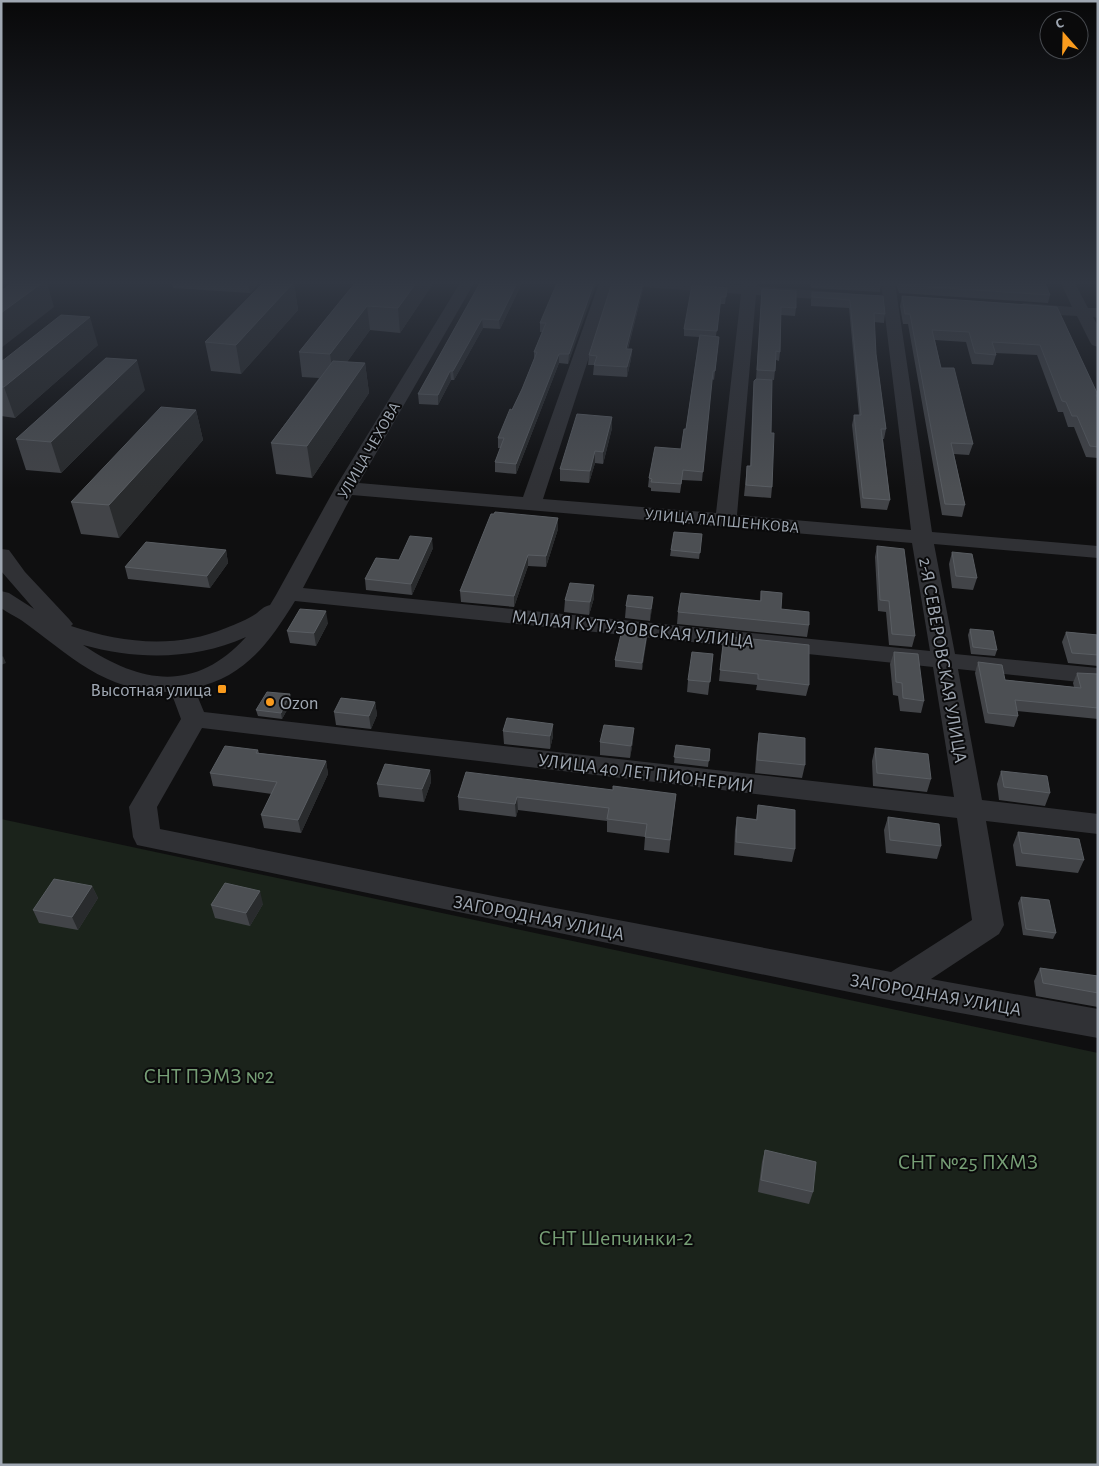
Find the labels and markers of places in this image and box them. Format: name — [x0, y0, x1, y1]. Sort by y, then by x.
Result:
place label: Высотная улица — [90, 681, 212, 700]
marker: Высотная улица — [216, 683, 228, 695]
place label: Ozon — [280, 694, 319, 713]
marker: Ozon — [264, 696, 276, 708]

